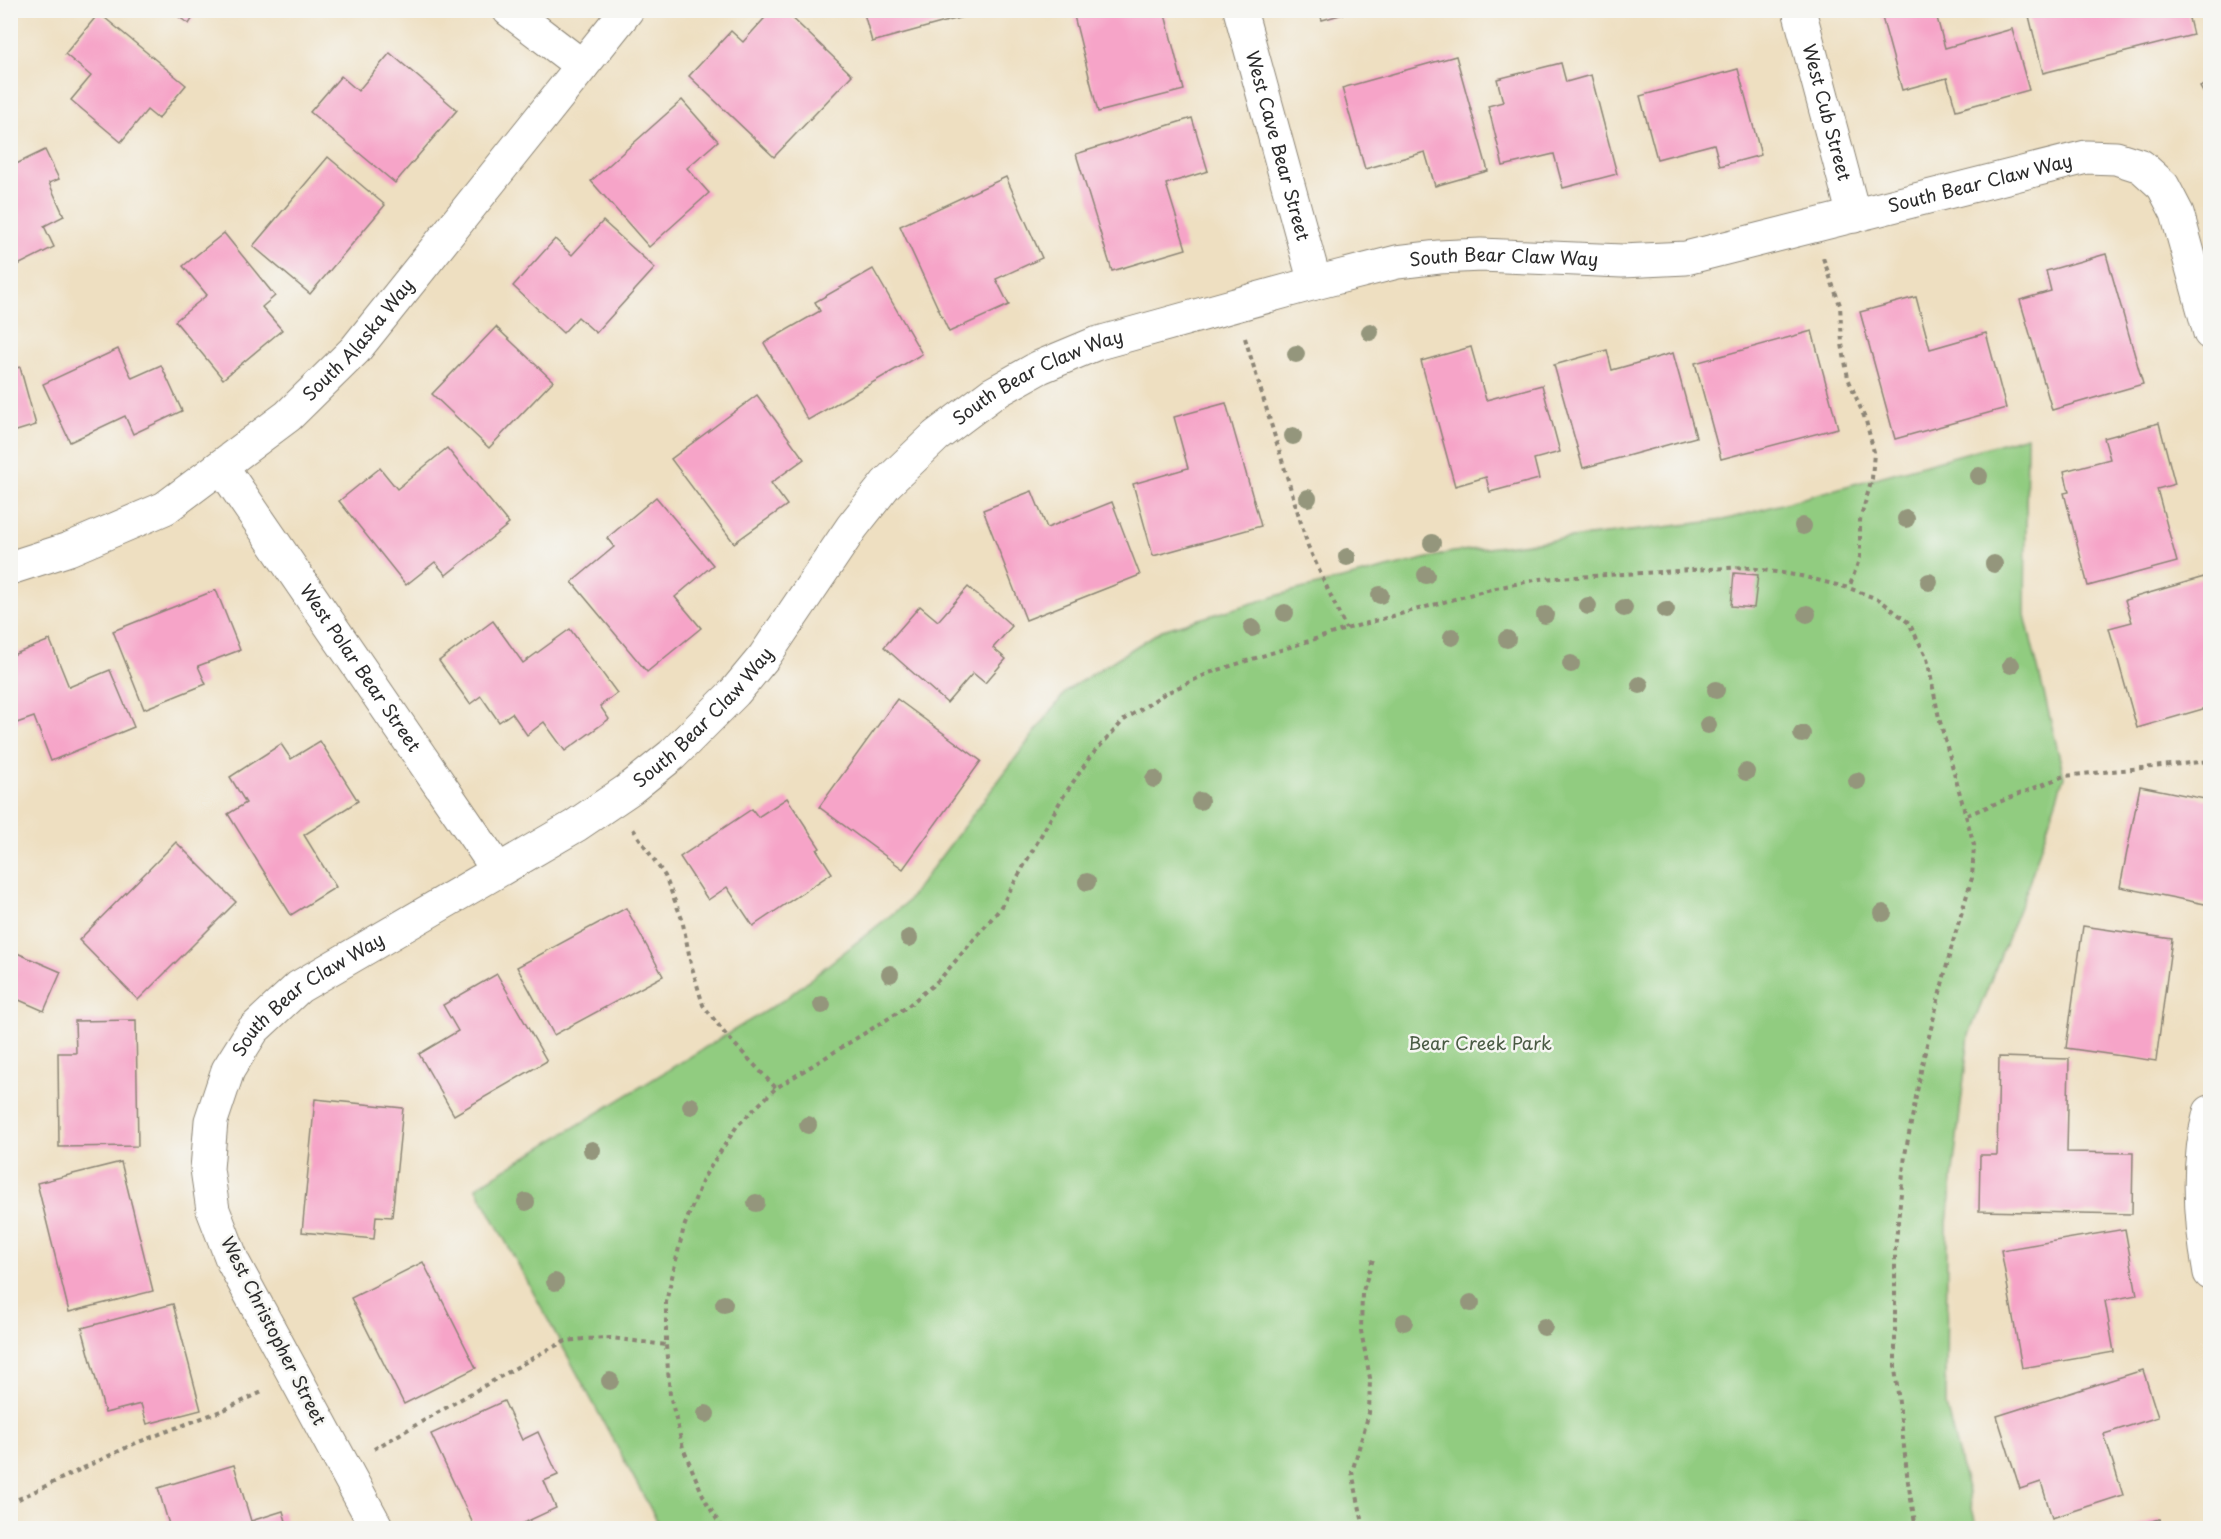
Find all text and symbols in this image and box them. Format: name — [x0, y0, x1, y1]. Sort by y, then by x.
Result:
street label: West Cub Street — [1797, 40, 1859, 184]
street label: West Cave Bear Street — [1240, 47, 1318, 244]
street label: South Bear Claw Way — [1885, 146, 2075, 218]
street label: South Bear Claw Way — [1408, 240, 1599, 272]
street label: South Alaska Way — [296, 272, 419, 406]
street label: South Bear Claw Way — [946, 322, 1126, 431]
street label: West Polar Bear Street — [294, 578, 428, 757]
street label: South Bear Claw Way — [627, 641, 779, 793]
street label: South Bear Claw Way — [225, 925, 389, 1061]
park label: Bear Creek Park — [1408, 1029, 1552, 1056]
street label: West Christopher Street — [215, 1231, 334, 1430]

